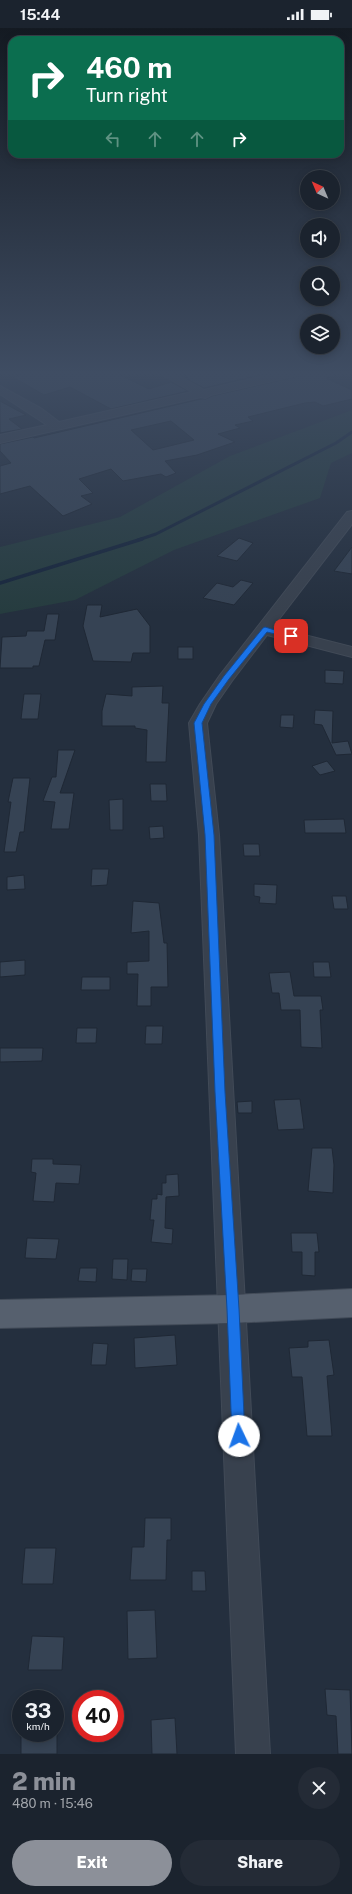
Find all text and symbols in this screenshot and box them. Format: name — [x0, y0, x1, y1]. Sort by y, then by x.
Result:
text: 15:44 — [20, 6, 60, 23]
text: 460 m — [86, 51, 172, 84]
icon: right — [20, 52, 72, 104]
text: Turn right — [86, 85, 168, 106]
icon: left — [102, 128, 124, 150]
icon: ahead — [144, 128, 166, 150]
icon: ahead — [186, 128, 208, 150]
icon: right — [228, 128, 250, 150]
north arrow — [300, 170, 340, 210]
map controls — [300, 170, 340, 354]
button: sound — [300, 218, 340, 258]
button: search — [300, 266, 340, 306]
button: layers — [300, 314, 340, 354]
pin — [274, 619, 308, 653]
icon: arrive — [280, 625, 302, 647]
position arrow — [218, 1415, 260, 1457]
speed limit sign: 40 — [72, 1690, 124, 1742]
text: 33 — [25, 1699, 51, 1723]
text: km/h — [26, 1720, 50, 1732]
text: 2 min — [12, 1767, 76, 1795]
button: close — [298, 1767, 340, 1809]
text: 480 m · 15:46 — [12, 1796, 93, 1811]
button: Exit — [12, 1840, 172, 1886]
button: Share — [180, 1840, 340, 1886]

